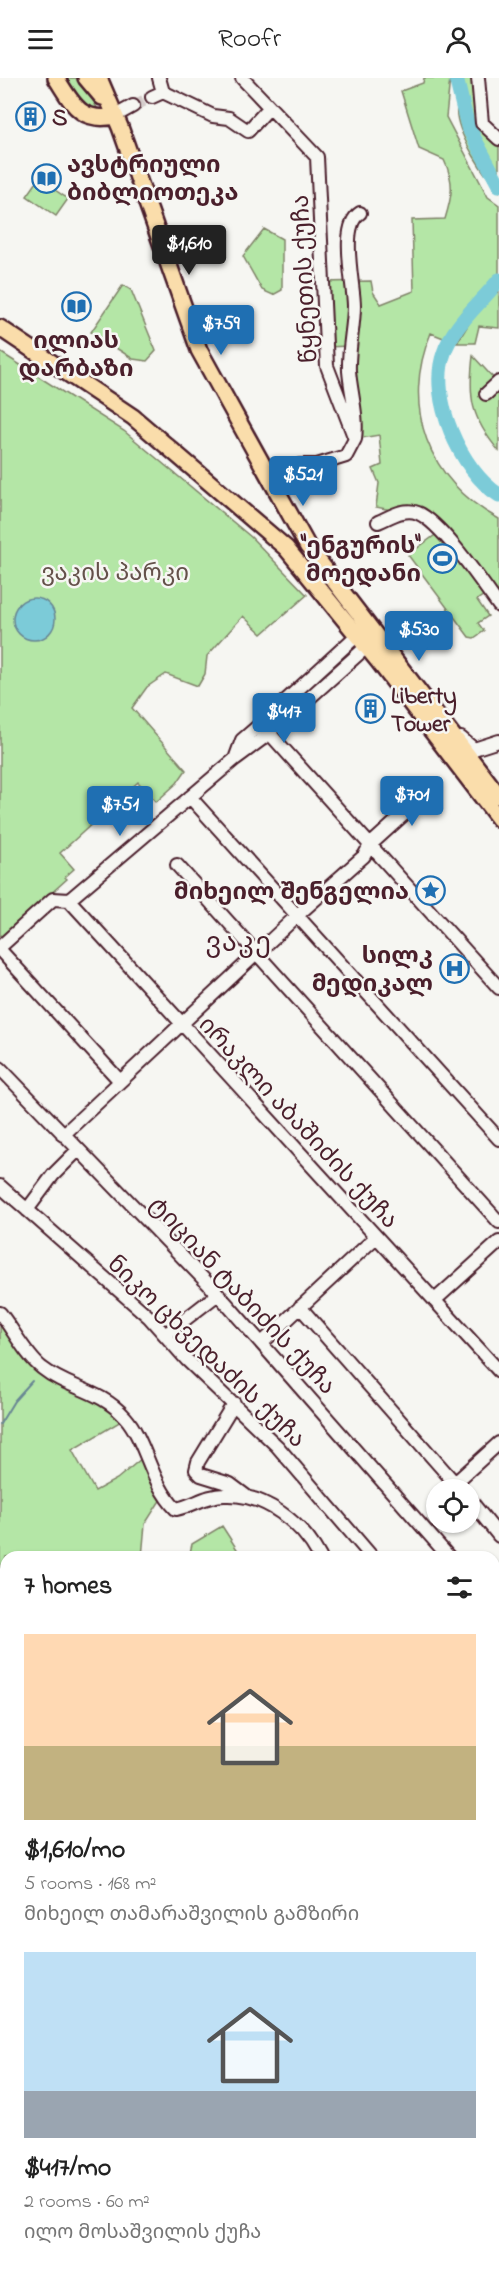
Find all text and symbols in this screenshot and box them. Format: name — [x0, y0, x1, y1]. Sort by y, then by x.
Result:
text: Roofr — [218, 20, 281, 59]
icon: menu — [24, 23, 57, 56]
icon: person — [442, 23, 475, 56]
building icon: S — [15, 101, 47, 133]
place label: S — [52, 102, 67, 137]
place label: ავსტრიული ბიბლიოთეკა — [67, 149, 239, 212]
library icon: ავსტრიული ბიბლიოთეკა — [30, 162, 62, 194]
street label: წყნეთის ქუჩა — [285, 194, 328, 364]
pin: $1,610 — [140, 225, 238, 276]
text: $1,610 — [166, 230, 212, 259]
library icon: ილიას დარბაზი — [60, 291, 92, 323]
pin: $759 — [185, 305, 257, 356]
text: $759 — [202, 310, 240, 339]
place label: ილიას დარბაზი — [18, 325, 134, 388]
pin: $521 — [267, 456, 339, 507]
text: $521 — [283, 461, 323, 490]
place label: "ენგურის" მოედანი — [300, 530, 421, 593]
sports icon: "ენგურის" მოედანი — [426, 543, 458, 575]
park label: ვაკის პარკი — [41, 557, 189, 592]
pin: $530 — [383, 611, 455, 662]
text: $530 — [399, 616, 439, 645]
place label: Liberty Tower — [391, 680, 456, 743]
pin: $417 — [248, 693, 320, 744]
building icon: Liberty Tower — [354, 693, 386, 725]
text: $417 — [267, 698, 301, 727]
pin: $701 — [376, 776, 448, 827]
text: $701 — [394, 781, 430, 810]
pin: $751 — [84, 786, 156, 837]
text: $751 — [101, 791, 139, 820]
place icon: მიხეილ შენგელია — [414, 875, 446, 907]
place label: მიხეილ შენგელია — [174, 876, 409, 911]
district label: ვაკე — [205, 925, 273, 964]
place label: სილკ მედიკალ — [312, 940, 433, 1003]
hospital icon: სილკ მედიკალ — [438, 953, 470, 985]
street label: ირაკლი აბაშიძის ქუჩა — [189, 1009, 405, 1238]
street label: ტიციან ტაბიძის ქუჩა — [140, 1190, 343, 1404]
street label: ნიკო ცხვედაძის ქუჩა — [98, 1248, 313, 1457]
map controls — [426, 1479, 480, 1533]
button: locate — [426, 1479, 480, 1533]
text: 7 homes — [24, 1568, 112, 1606]
icon: filters — [443, 1571, 476, 1604]
icon: home — [196, 1673, 304, 1781]
text: $1,610/mo — [24, 1832, 125, 1870]
text: 5 rooms · 168 m² — [24, 1870, 157, 1899]
text: მიხეილ თამარაშვილის გამზირი — [24, 1901, 359, 1930]
icon: home — [196, 1991, 304, 2099]
text: $417/mo — [24, 2150, 111, 2188]
text: 2 rooms · 60 m² — [24, 2188, 150, 2217]
text: ილო მოსაშვილის ქუჩა — [24, 2219, 261, 2248]

